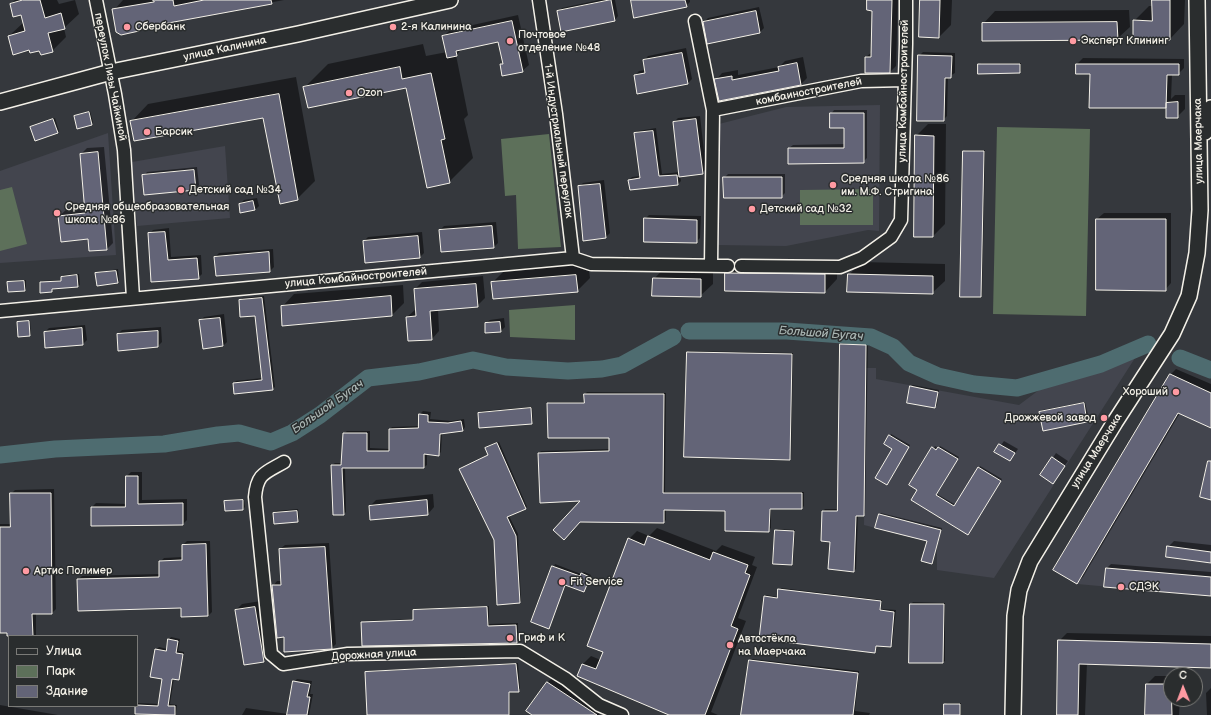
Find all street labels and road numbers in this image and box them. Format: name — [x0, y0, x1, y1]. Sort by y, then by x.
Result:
street label: переулок Лизы Чайкиной — [91, 12, 129, 142]
street label: улица Комбайностроителей — [896, 20, 912, 162]
street label: улица Калинина — [182, 34, 268, 64]
street label: 1-й Индустриальный переулок — [541, 63, 575, 219]
street label: комбаиностроителей — [755, 75, 863, 109]
street label: улица Маерчака — [1192, 98, 1206, 184]
street label: улица Комбайностроителей — [284, 265, 428, 291]
street label: улица Маерчака — [1069, 411, 1125, 491]
street label: Дорожная улица — [331, 646, 417, 664]

